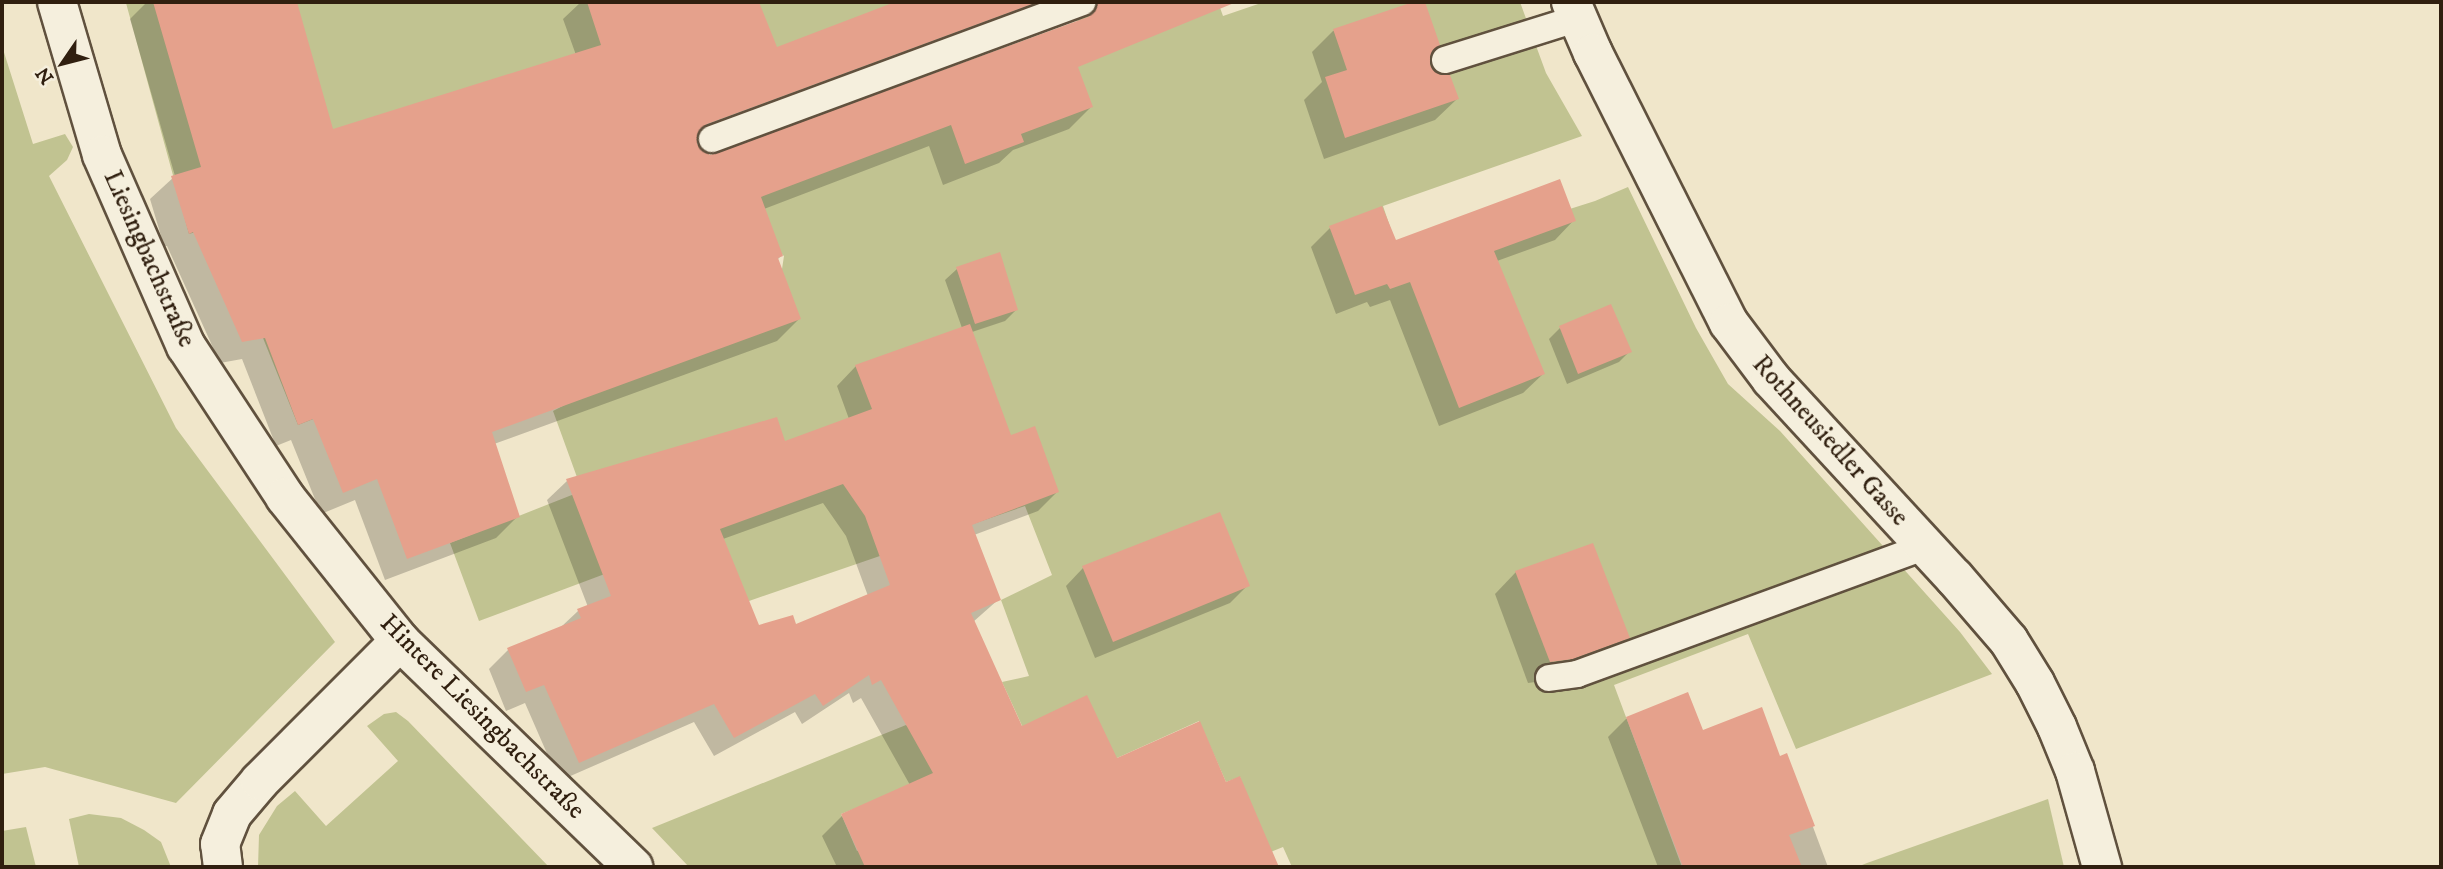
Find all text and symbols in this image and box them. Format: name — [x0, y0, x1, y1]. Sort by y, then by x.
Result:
north arrow — [28, 28, 98, 98]
text: N — [31, 62, 59, 88]
street label: Liesingbachstraße — [96, 166, 202, 352]
street label: Rothneusiedler Gasse — [1745, 349, 1915, 533]
street label: Hintere Liesingbachstraße — [373, 608, 591, 826]

